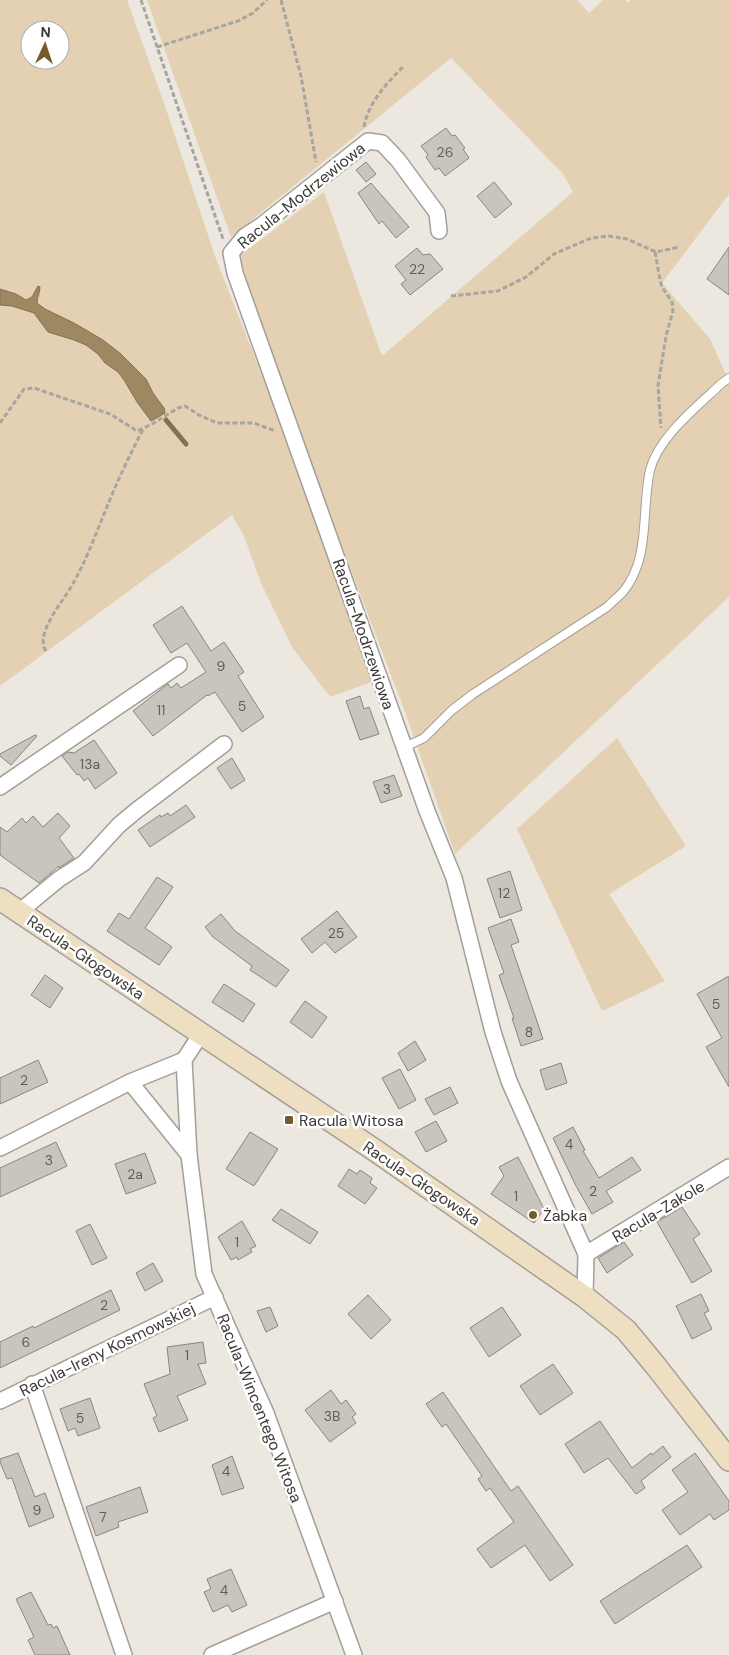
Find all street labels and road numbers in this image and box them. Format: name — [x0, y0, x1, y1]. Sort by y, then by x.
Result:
street label: Racula-Modrzewiowa — [233, 137, 369, 253]
street label: Racula-Modrzewiowa — [328, 556, 399, 712]
street label: Racula-Głogowska — [23, 910, 148, 1004]
street label: Racula-Głogowska — [359, 1136, 484, 1230]
street label: Racula-Zakole — [608, 1176, 708, 1247]
street label: Racula-Ireny Kosmowskiej — [16, 1298, 198, 1401]
street label: Racula-Wincentego Witosa — [212, 1311, 307, 1506]

